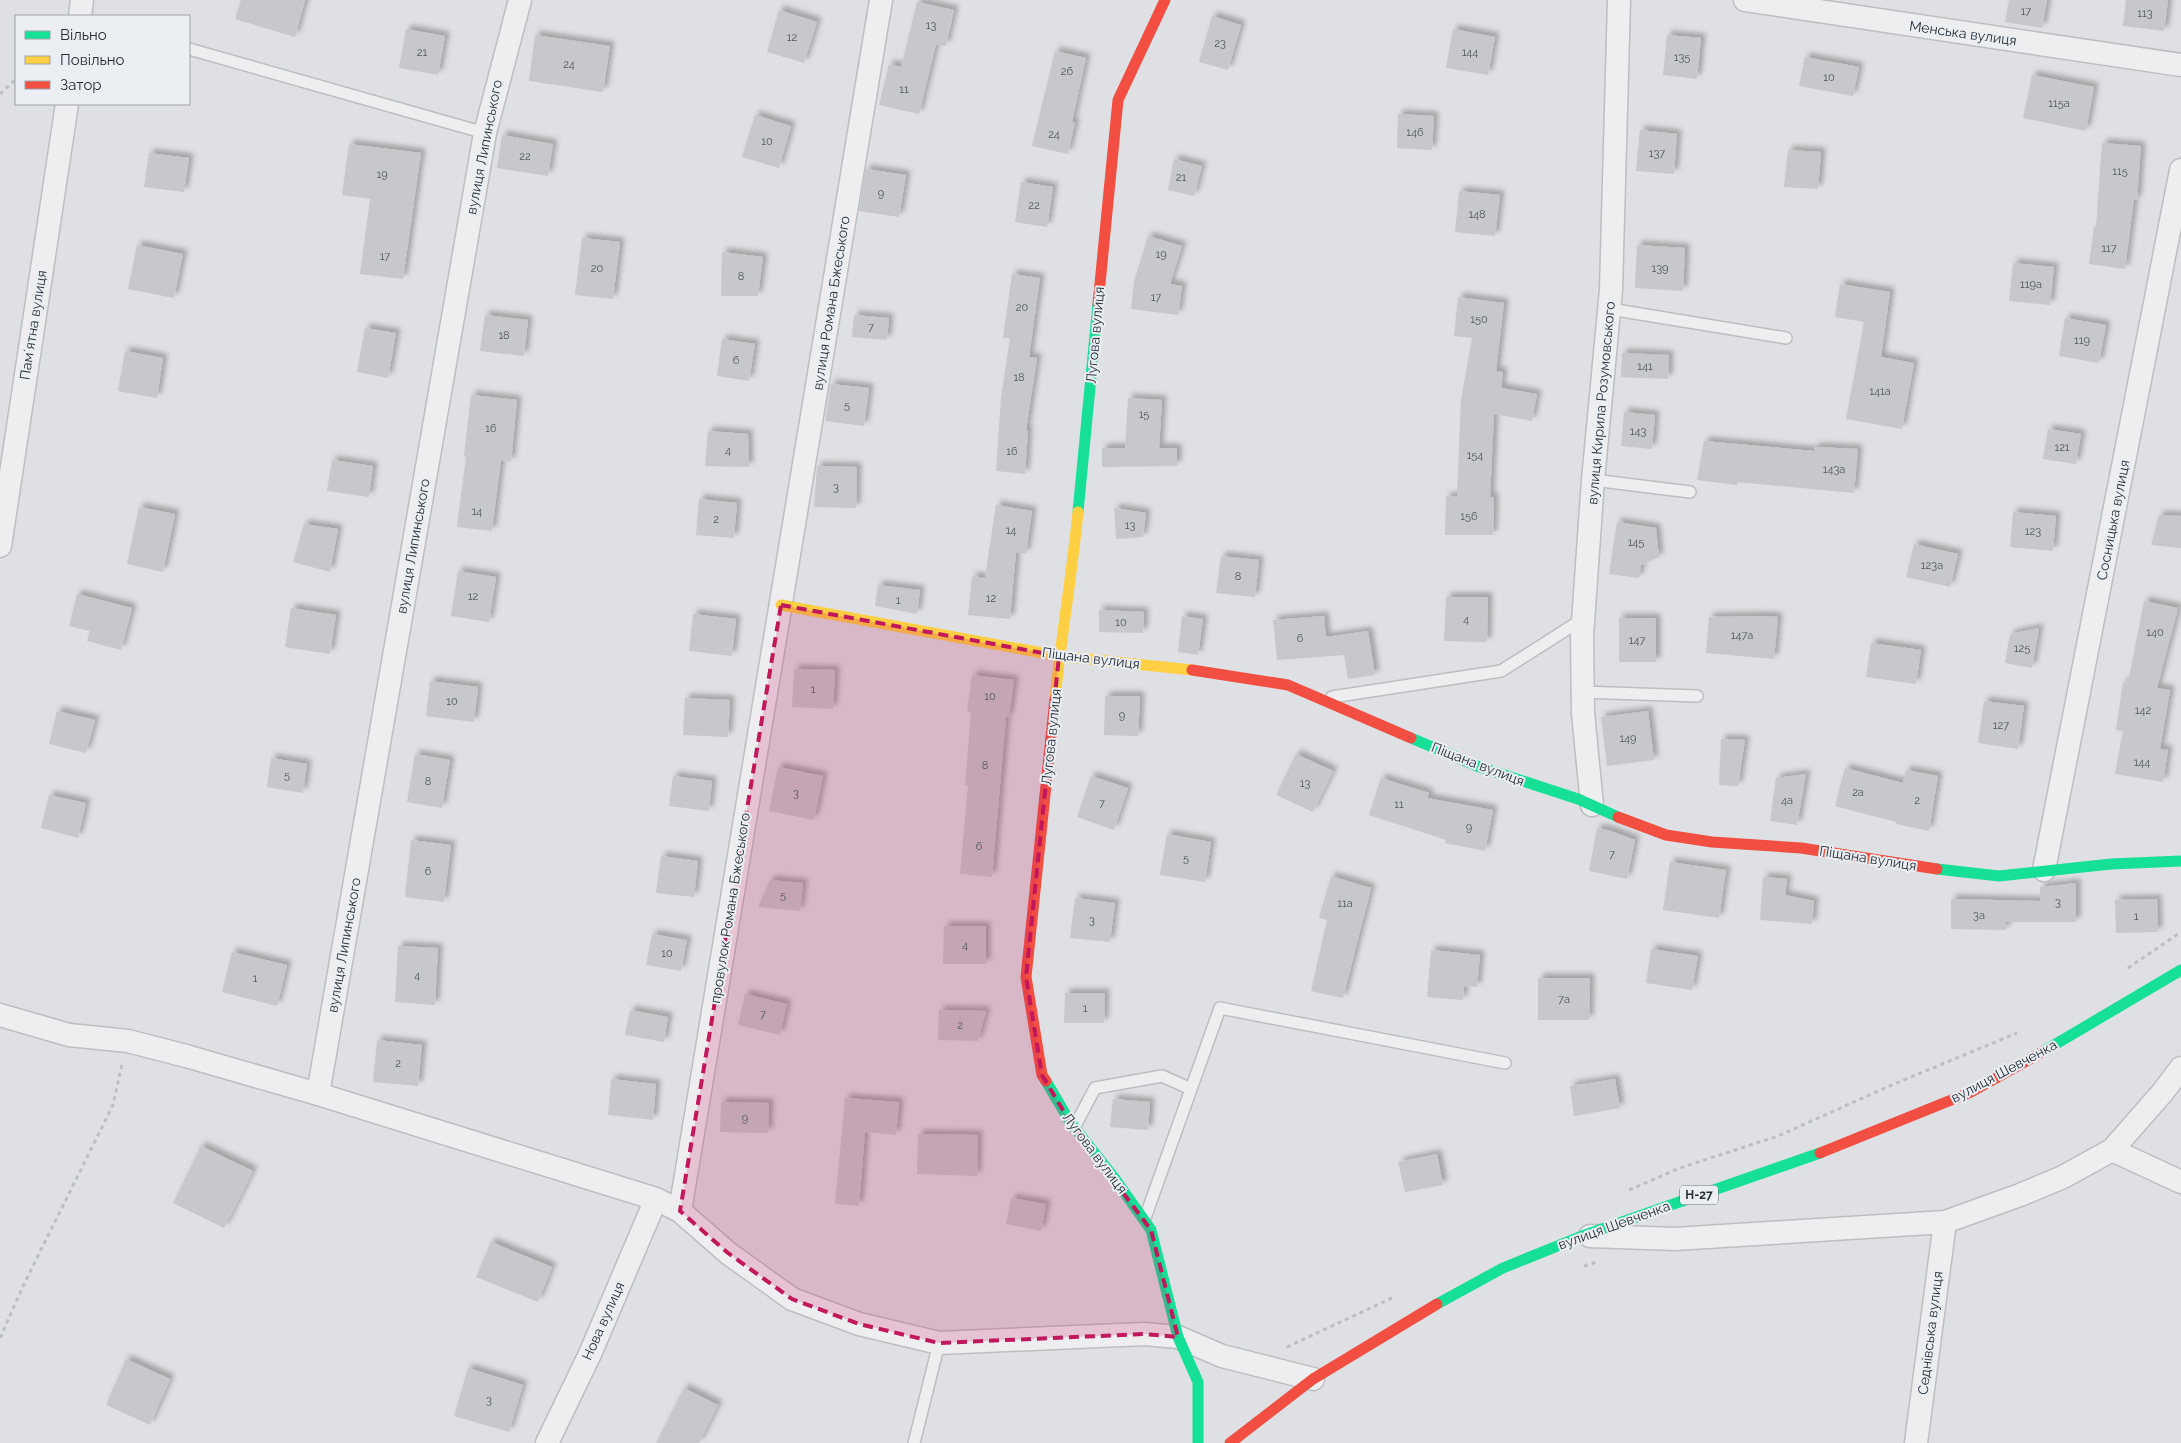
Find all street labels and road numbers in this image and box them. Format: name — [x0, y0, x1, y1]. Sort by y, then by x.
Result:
street label: Менська вулиця — [1908, 18, 2018, 48]
street label: вулиця Липинського — [463, 78, 505, 216]
street label: вулиця Романа Бжеського — [809, 215, 853, 391]
street label: Памʼятна вулиця — [16, 269, 50, 381]
street label: Лугова вулиця — [1083, 286, 1107, 384]
street label: вулиця Кирила Розумовського — [1584, 301, 1618, 505]
street label: Сосницька вулиця — [2093, 458, 2133, 582]
street label: вулиця Липинського — [393, 477, 433, 615]
street label: Піщана вулиця — [1041, 644, 1141, 672]
street label: Лугова вулиця — [1038, 688, 1064, 786]
street label: Піщана вулиця — [1429, 739, 1527, 789]
street label: провулок Романа Бжеського — [707, 811, 753, 1005]
street label: Піщана вулиця — [1818, 842, 1918, 874]
street label: вулиця Липинського — [324, 876, 364, 1014]
street label: вулиця Шевченка — [1948, 1036, 2060, 1106]
street label: Лугова вулиця — [1059, 1109, 1131, 1197]
road number: Н-27 — [1680, 1186, 1718, 1204]
street label: вулиця Шевченка — [1556, 1197, 1672, 1253]
street label: Седнівська вулиця — [1914, 1270, 1946, 1396]
street label: Нова вулиця — [579, 1279, 627, 1363]

